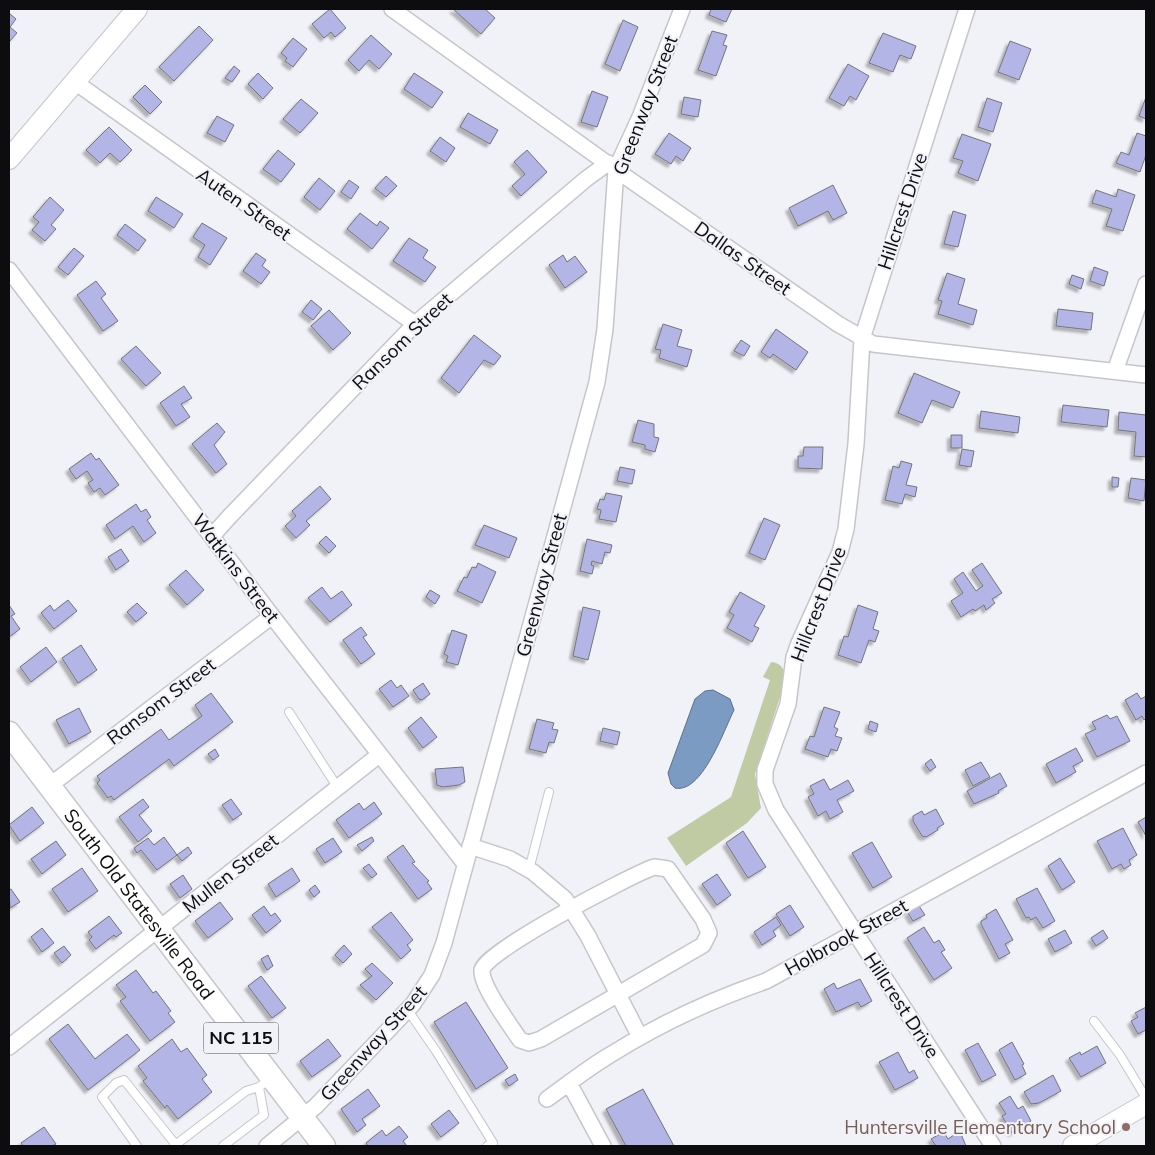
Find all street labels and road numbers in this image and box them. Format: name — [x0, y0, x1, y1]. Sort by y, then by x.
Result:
street label: Greenway Street — [607, 31, 683, 178]
street label: Hillcrest Drive — [872, 150, 932, 272]
street label: Auten Street — [192, 162, 296, 246]
street label: Dallas Street — [690, 216, 796, 300]
street label: Ransom Street — [347, 287, 457, 395]
street label: Watkins Street — [187, 509, 285, 628]
street label: Greenway Street — [510, 510, 572, 659]
street label: Hillcrest Drive — [785, 543, 851, 665]
street label: Ransom Street — [102, 652, 220, 750]
street label: South Old Statesville Road — [59, 804, 220, 1004]
street label: Mullen Street — [177, 828, 283, 918]
street label: Holbrook Street — [780, 893, 912, 981]
street label: Hillcrest Drive — [859, 948, 945, 1062]
street label: Greenway Street — [315, 980, 432, 1106]
road number: NC 115 — [204, 1022, 278, 1054]

